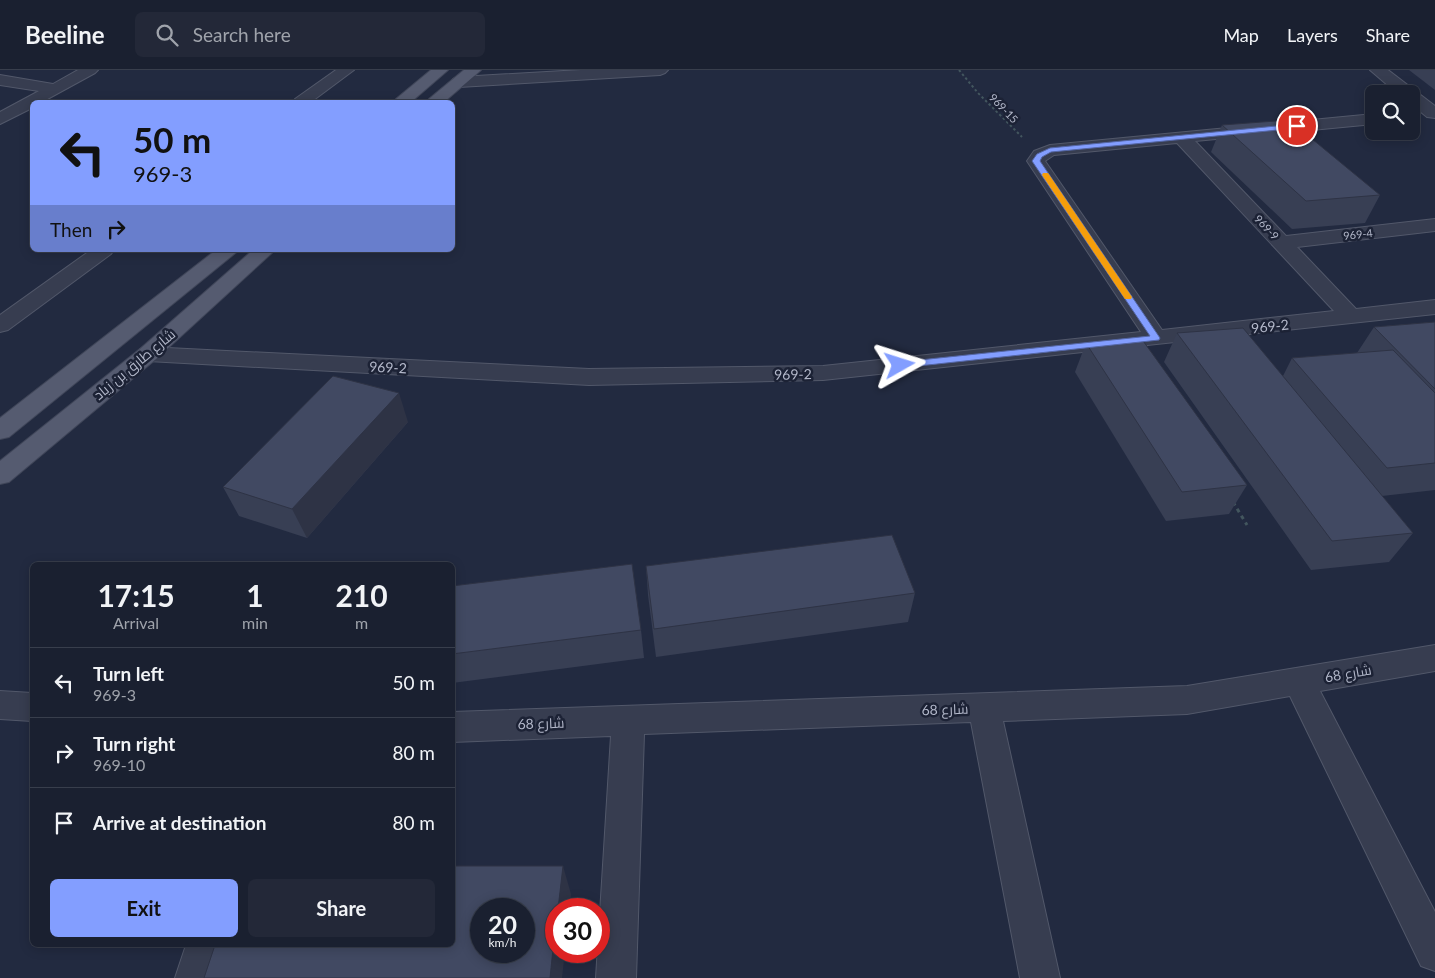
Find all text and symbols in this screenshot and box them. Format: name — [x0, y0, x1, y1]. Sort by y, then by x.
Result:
search box — [135, 12, 485, 57]
text: Beeline — [25, 20, 105, 49]
icon: search — [153, 21, 181, 49]
text: Search here — [193, 23, 291, 46]
text: Map — [1223, 24, 1259, 46]
text: Layers — [1287, 24, 1338, 46]
text: Share — [1366, 24, 1410, 46]
map controls — [1365, 85, 1420, 140]
button: search — [1365, 85, 1420, 140]
street label: 969-15 — [987, 91, 1021, 125]
pin — [1276, 105, 1318, 147]
icon: arrive — [1283, 112, 1311, 140]
text: 50 m — [133, 118, 211, 160]
icon: left — [50, 120, 115, 185]
text: 969-3 — [133, 160, 192, 187]
street label: 969-9 — [1252, 212, 1282, 242]
icon: right — [102, 215, 130, 243]
text: Then — [50, 218, 92, 241]
street label: 969-4 — [1343, 226, 1374, 242]
street label: 969-2 — [1250, 316, 1290, 336]
street label: شارع طارق بن زياد — [90, 325, 179, 404]
position arrow — [873, 338, 925, 390]
street label: 969-2 — [369, 358, 407, 376]
street label: 969-2 — [774, 365, 812, 383]
text: 17:15 — [97, 577, 175, 613]
text: 1 — [246, 577, 264, 613]
text: 210 — [335, 577, 388, 613]
text: Arrival — [113, 613, 159, 632]
text: min — [242, 613, 268, 632]
text: m — [355, 613, 368, 632]
street label: شارع 68 — [1323, 661, 1373, 686]
text: Turn left — [93, 662, 164, 685]
icon: left — [50, 669, 78, 697]
text: 50 m — [392, 671, 435, 694]
text: 969-3 — [93, 685, 136, 704]
street label: شارع 68 — [921, 700, 969, 719]
street label: شارع 68 — [517, 714, 565, 733]
text: Turn right — [93, 732, 175, 755]
icon: right — [50, 739, 78, 767]
text: 80 m — [392, 741, 435, 764]
text: 969-10 — [93, 755, 145, 774]
icon: arrive — [50, 809, 78, 837]
text: Arrive at destination — [93, 811, 266, 834]
text: 80 m — [392, 811, 435, 834]
button: Exit — [50, 879, 238, 937]
button: Share — [248, 879, 435, 937]
speed limit sign: 30 — [545, 898, 610, 963]
text: 20 — [488, 909, 517, 939]
text: km/h — [488, 935, 517, 950]

